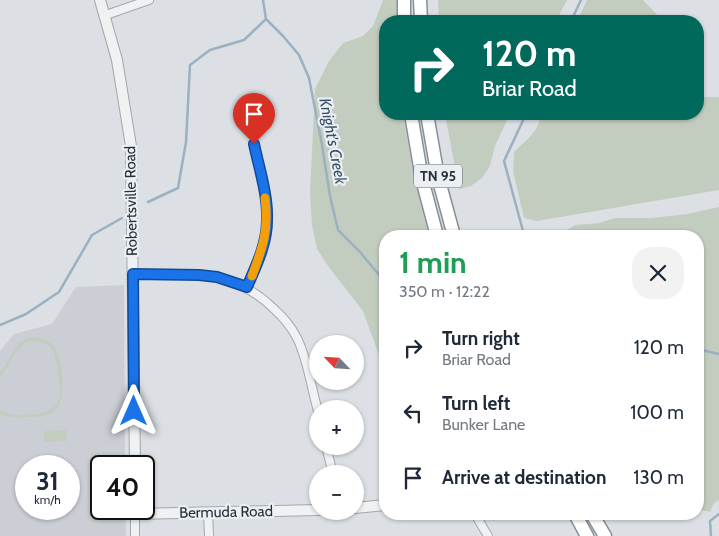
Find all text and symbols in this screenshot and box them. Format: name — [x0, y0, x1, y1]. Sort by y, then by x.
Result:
text: 120 m — [482, 32, 576, 75]
icon: right — [399, 35, 464, 100]
text: Briar Road — [482, 75, 577, 102]
pin — [233, 93, 275, 144]
water label: Knight's Creek — [315, 96, 351, 187]
icon: arrive — [240, 100, 268, 128]
street label: Robertsville Road — [121, 146, 141, 256]
road number: TN 95 — [414, 165, 462, 188]
text: 1 min — [399, 244, 467, 281]
button: close — [632, 247, 684, 299]
text: 350 m · 12:22 — [399, 282, 490, 301]
text: Turn right — [442, 327, 520, 350]
icon: right — [399, 334, 427, 362]
north arrow — [309, 335, 364, 390]
map controls — [309, 335, 364, 520]
text: 120 m — [634, 336, 684, 359]
text: Briar Road — [442, 350, 511, 369]
position arrow — [107, 384, 159, 436]
text: Turn left — [442, 392, 510, 415]
icon: left — [399, 399, 427, 427]
button: + — [309, 400, 364, 455]
text: 100 m — [630, 401, 684, 424]
text: Bunker Lane — [442, 415, 525, 434]
speed limit sign: 40 — [90, 455, 155, 520]
icon: arrive — [399, 464, 427, 492]
button: − — [309, 465, 364, 520]
text: 31 — [36, 466, 59, 496]
text: Arrive at destination — [442, 466, 606, 489]
text: 130 m — [633, 466, 684, 489]
text: km/h — [34, 492, 61, 507]
street label: Bermuda Road — [179, 502, 273, 522]

